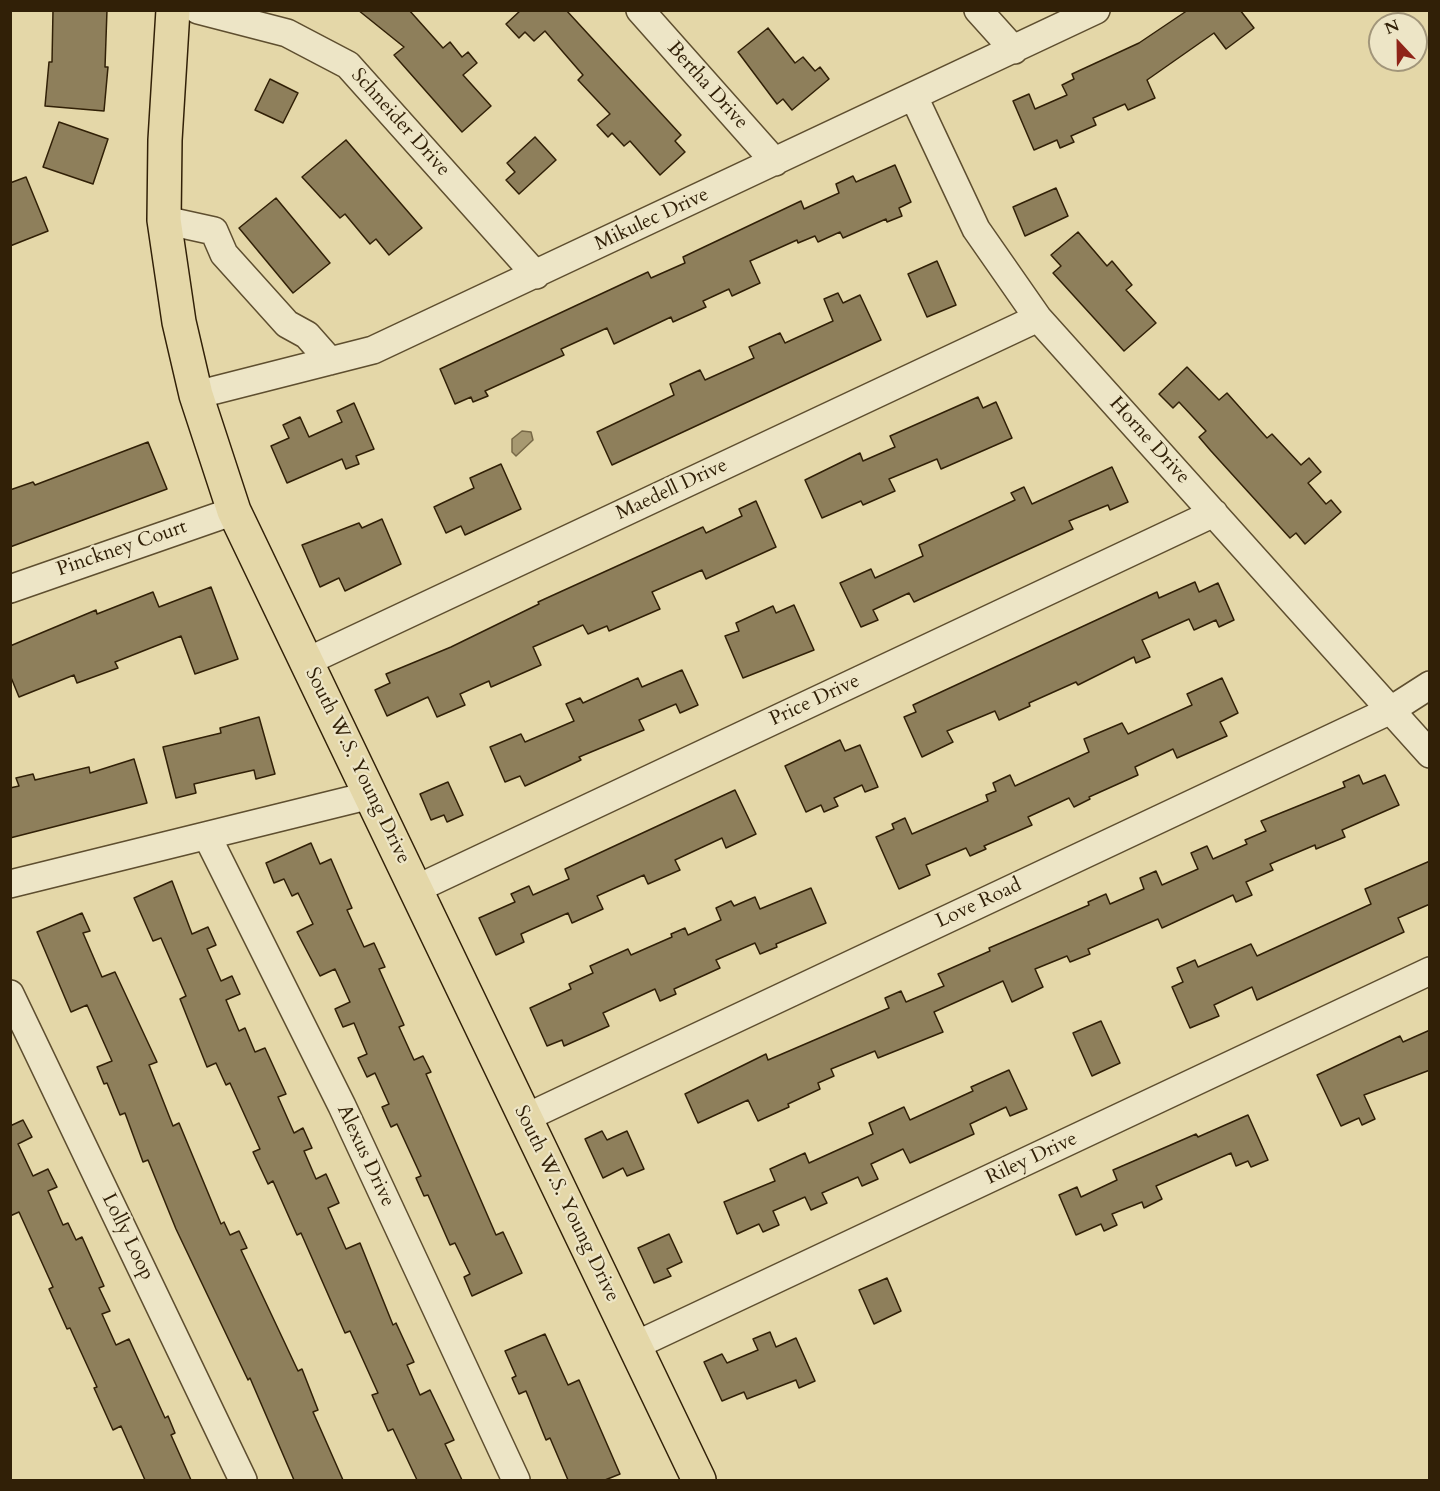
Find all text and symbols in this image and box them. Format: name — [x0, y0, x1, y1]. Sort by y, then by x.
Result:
north arrow — [1368, 12, 1428, 72]
text: N — [1381, 14, 1403, 40]
street label: Bertha Drive — [661, 37, 753, 135]
street label: Schneider Drive — [345, 64, 455, 182]
street label: Mikulec Drive — [591, 183, 713, 257]
street label: Horne Drive — [1104, 392, 1194, 490]
street label: Maedell Drive — [612, 454, 732, 526]
street label: Pinckney Court — [54, 516, 190, 582]
street label: South W.S. Young Drive — [299, 664, 415, 868]
street label: Price Drive — [766, 670, 864, 732]
street label: Love Road — [932, 874, 1026, 934]
street label: Alexus Drive — [331, 1101, 399, 1211]
street label: South W.S. Young Drive — [508, 1102, 624, 1306]
street label: Riley Drive — [983, 1127, 1081, 1191]
street label: Lolly Loop — [96, 1190, 158, 1284]

